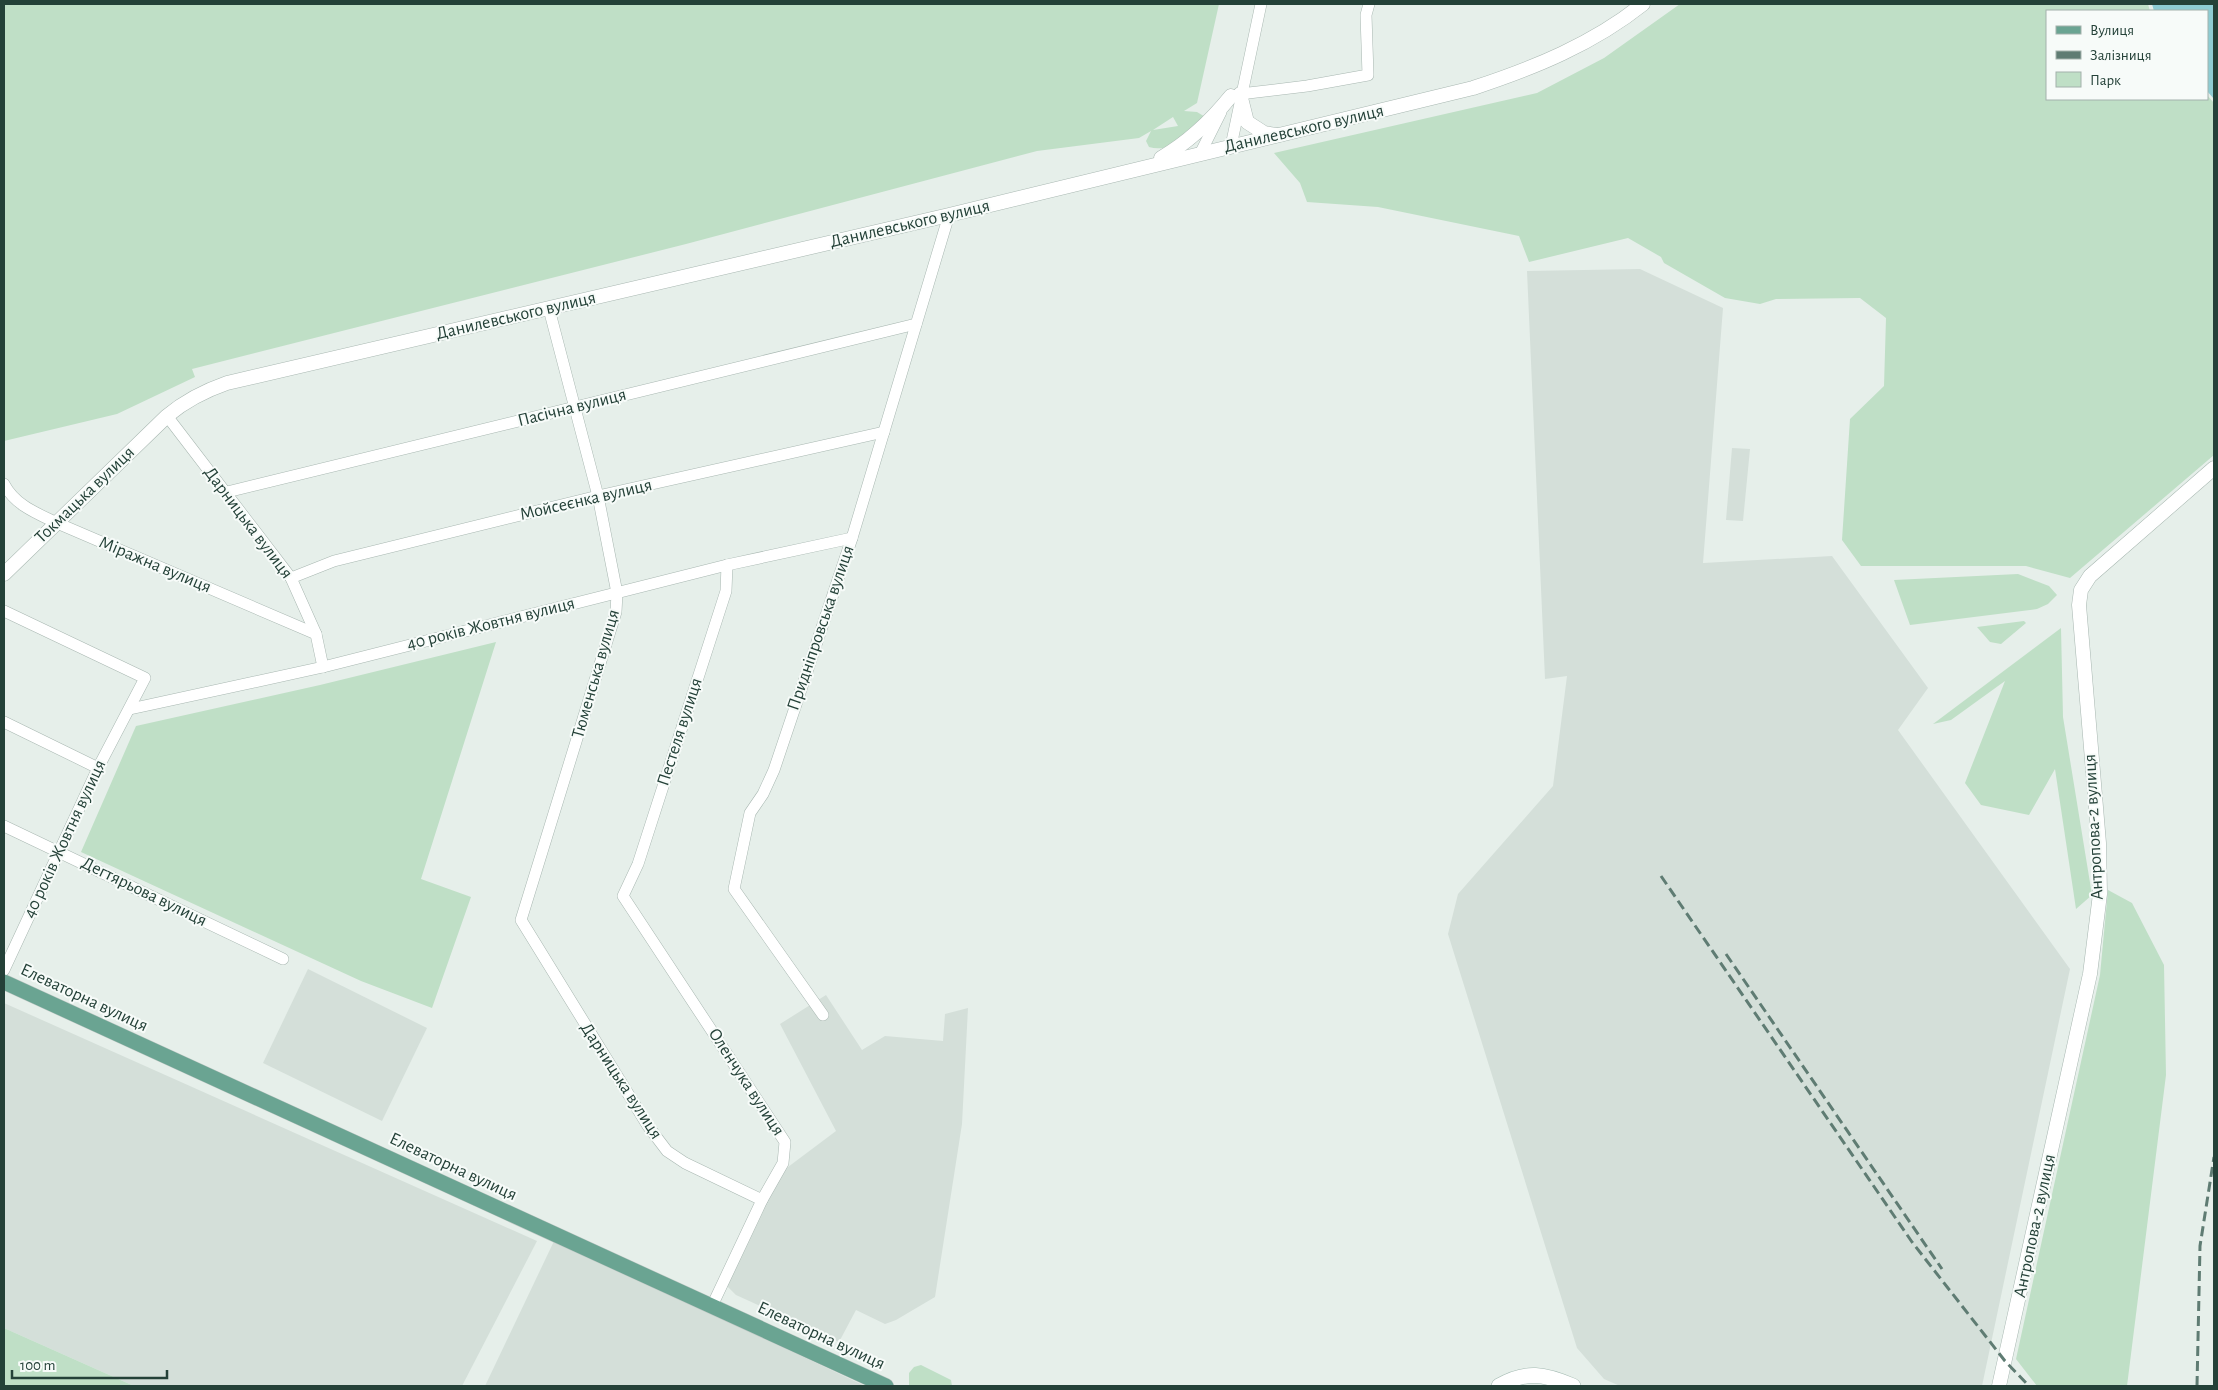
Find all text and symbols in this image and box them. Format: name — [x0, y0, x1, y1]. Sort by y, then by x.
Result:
legend — [2046, 10, 2208, 100]
text: Вулиця — [2090, 23, 2134, 38]
text: Залізниця — [2090, 48, 2151, 63]
text: Парк — [2090, 73, 2121, 88]
street label: Данилевського вулиця — [1222, 102, 1386, 156]
street label: Данилевського вулиця — [828, 197, 992, 251]
street label: Данилевського вулиця — [434, 289, 598, 343]
street label: Пасічна вулиця — [516, 386, 628, 430]
street label: Токмацька вулиця — [32, 443, 138, 547]
street label: Дарницька вулиця — [200, 464, 296, 582]
street label: Мойсеєнка вулиця — [518, 476, 654, 524]
street label: Міражна вулиця — [96, 533, 214, 597]
street label: Придніпровська вулиця — [784, 543, 858, 713]
street label: 40 років Жовтня вулиця — [405, 594, 577, 654]
street label: Тюменська вулиця — [569, 608, 623, 740]
street label: Пестеля вулиця — [654, 676, 706, 788]
street label: Антропова-2 вулиця — [2081, 753, 2107, 901]
street label: 40 років Жовтня вулиця — [20, 757, 110, 921]
street label: Дегтярьова вулиця — [78, 854, 210, 930]
street label: Елеваторна вулиця — [17, 961, 151, 1035]
street label: Дарницька вулиця — [577, 1019, 665, 1143]
street label: Оленчука вулиця — [705, 1025, 787, 1139]
street label: Елеваторна вулиця — [386, 1130, 520, 1204]
street label: Антропова-2 вулиця — [2011, 1153, 2059, 1299]
street label: Елеваторна вулиця — [754, 1299, 888, 1373]
scale bar — [12, 1348, 168, 1380]
text: 100 m — [20, 1358, 55, 1373]

